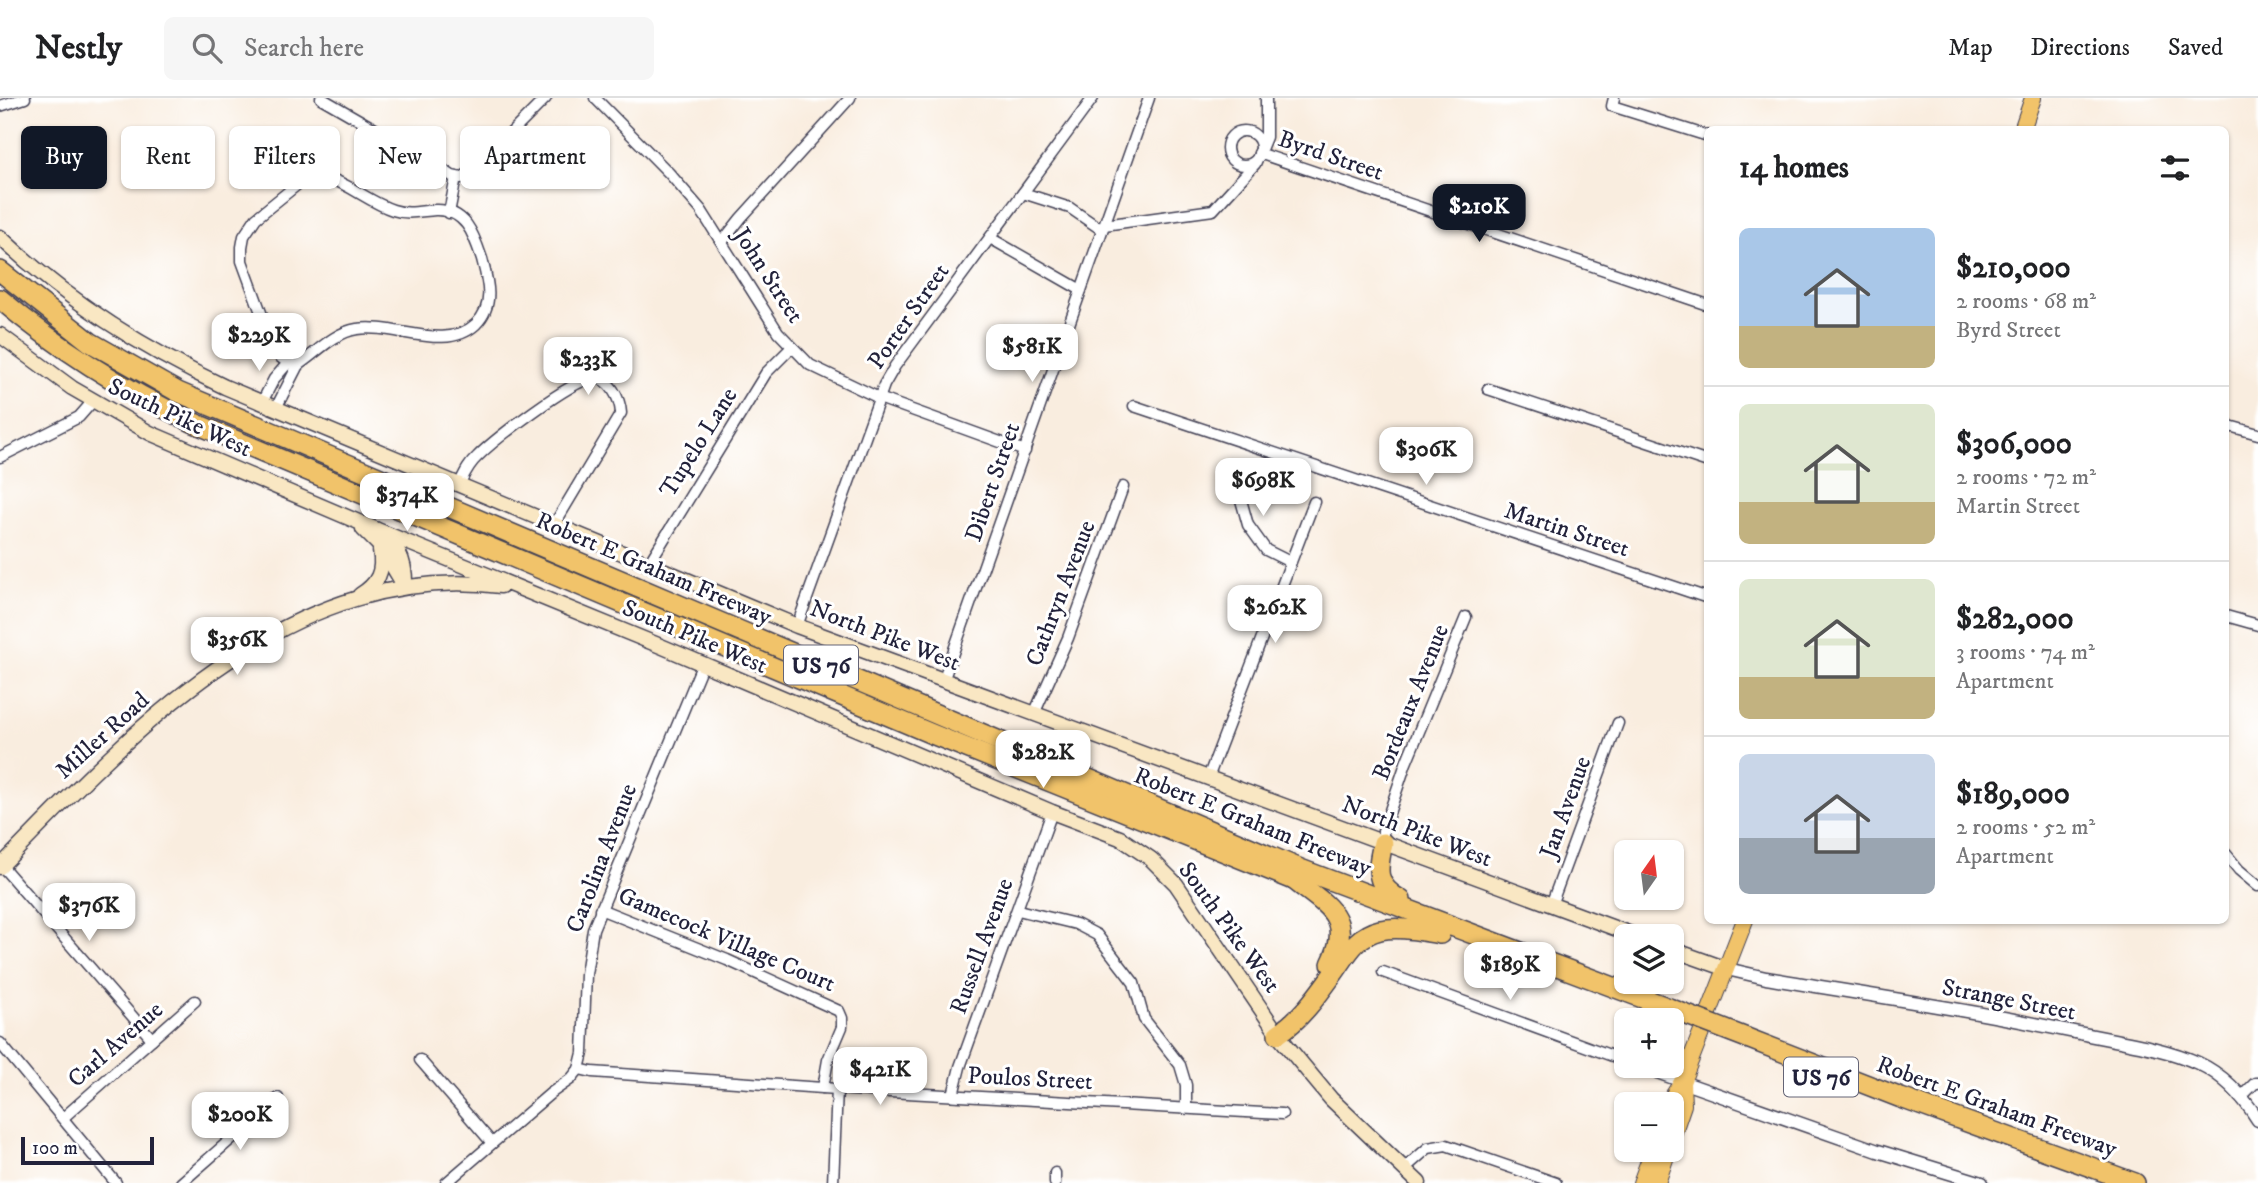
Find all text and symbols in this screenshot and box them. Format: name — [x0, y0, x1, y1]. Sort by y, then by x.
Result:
search box — [164, 17, 654, 80]
text: Nestly — [35, 28, 122, 69]
icon: search — [188, 29, 226, 67]
text: Search here — [244, 32, 364, 65]
text: Map — [1948, 33, 1993, 63]
text: Directions — [2031, 33, 2130, 63]
text: Saved — [2168, 33, 2223, 63]
street label: Byrd Street — [1274, 124, 1388, 188]
chip: Buy — [21, 126, 107, 189]
chip: Rent — [121, 126, 215, 189]
chip: Filters — [229, 126, 340, 189]
chip: New — [354, 126, 446, 189]
chip: Apartment — [460, 126, 610, 189]
icon: filters — [2156, 149, 2194, 187]
text: 14 homes — [1739, 150, 1849, 187]
pin: $210K — [1430, 184, 1528, 244]
text: $210K — [1449, 192, 1509, 221]
street label: John Street — [725, 221, 810, 329]
text: $210,000 — [1956, 250, 2071, 287]
icon: home — [1795, 256, 1879, 340]
street label: Porter Street — [861, 258, 956, 375]
text: 2 rooms · 68 m² — [1956, 287, 2096, 316]
pin: $229K — [210, 314, 308, 373]
text: Byrd Street — [1956, 316, 2061, 345]
text: $229K — [228, 321, 290, 350]
pin: $581K — [983, 324, 1081, 384]
text: $581K — [1002, 332, 1062, 361]
pin: $233K — [539, 338, 637, 397]
text: $233K — [559, 345, 617, 374]
street label: South Pike West — [103, 372, 256, 464]
street label: Tupelo Lane — [653, 382, 744, 503]
street label: Dibert Street — [959, 419, 1027, 546]
text: $306,000 — [1956, 426, 2072, 463]
pin: $306K — [1377, 428, 1475, 487]
icon: home — [1795, 432, 1879, 516]
text: $306K — [1395, 435, 1457, 464]
pin: $698K — [1214, 458, 1312, 518]
text: 2 rooms · 72 m² — [1956, 463, 2096, 492]
text: $698K — [1231, 466, 1295, 495]
pin: $374K — [358, 474, 456, 533]
text: $374K — [376, 481, 438, 510]
text: Martin Street — [1956, 492, 2080, 521]
street label: Martin Street — [1501, 496, 1633, 564]
street label: Robert E Graham Freeway — [531, 506, 777, 633]
street label: Cathryn Avenue — [1019, 516, 1102, 670]
pin: $262K — [1226, 586, 1324, 645]
street label: South Pike West — [618, 593, 772, 681]
text: $262K — [1243, 593, 1307, 622]
street label: North Pike West — [805, 594, 964, 678]
text: $282,000 — [1956, 601, 2074, 638]
icon: home — [1795, 607, 1879, 691]
pin: $356K — [188, 618, 286, 677]
street label: Bordeaux Avenue — [1366, 620, 1456, 785]
text: $356K — [207, 625, 267, 654]
text: 3 rooms · 74 m² — [1956, 638, 2095, 667]
road number: US 76 — [784, 646, 858, 684]
text: Apartment — [1956, 667, 2054, 696]
street label: Miller Road — [49, 686, 156, 786]
pin: $282K — [994, 730, 1092, 790]
text: $282K — [1012, 738, 1074, 767]
street label: Jan Avenue — [1533, 752, 1598, 864]
street label: Robert E Graham Freeway — [1129, 761, 1376, 884]
text: $189,000 — [1956, 776, 2070, 813]
street label: Carolina Avenue — [560, 780, 644, 937]
icon: home — [1795, 782, 1879, 866]
street label: North Pike West — [1337, 790, 1496, 874]
text: 2 rooms · 52 m² — [1956, 813, 2095, 842]
north arrow — [1614, 840, 1684, 910]
map controls — [1614, 840, 1684, 1162]
text: Apartment — [1956, 842, 2054, 871]
street label: South Pike West — [1172, 856, 1287, 999]
street label: Russell Avenue — [944, 874, 1020, 1018]
street label: Gamecock Village Court — [614, 881, 840, 999]
pin: $376K — [40, 884, 138, 943]
text: $376K — [58, 891, 120, 920]
button: layers — [1614, 924, 1684, 994]
pin: $189K — [1461, 942, 1559, 1002]
text: $189K — [1480, 950, 1540, 979]
street label: Strange Street — [1939, 972, 2078, 1028]
street label: Carl Avenue — [62, 995, 170, 1094]
button: + — [1614, 1008, 1684, 1078]
pin: $421K — [831, 1048, 929, 1107]
street label: Robert E Graham Freeway — [1872, 1049, 2121, 1165]
text: $421K — [849, 1055, 911, 1084]
road number: US 76 — [1784, 1058, 1858, 1096]
street label: Poulos Street — [967, 1061, 1094, 1097]
button: − — [1614, 1092, 1684, 1162]
pin: $200K — [191, 1093, 289, 1152]
text: $200K — [208, 1100, 272, 1129]
scale bar — [21, 1134, 154, 1166]
text: 100 m — [32, 1137, 78, 1160]

